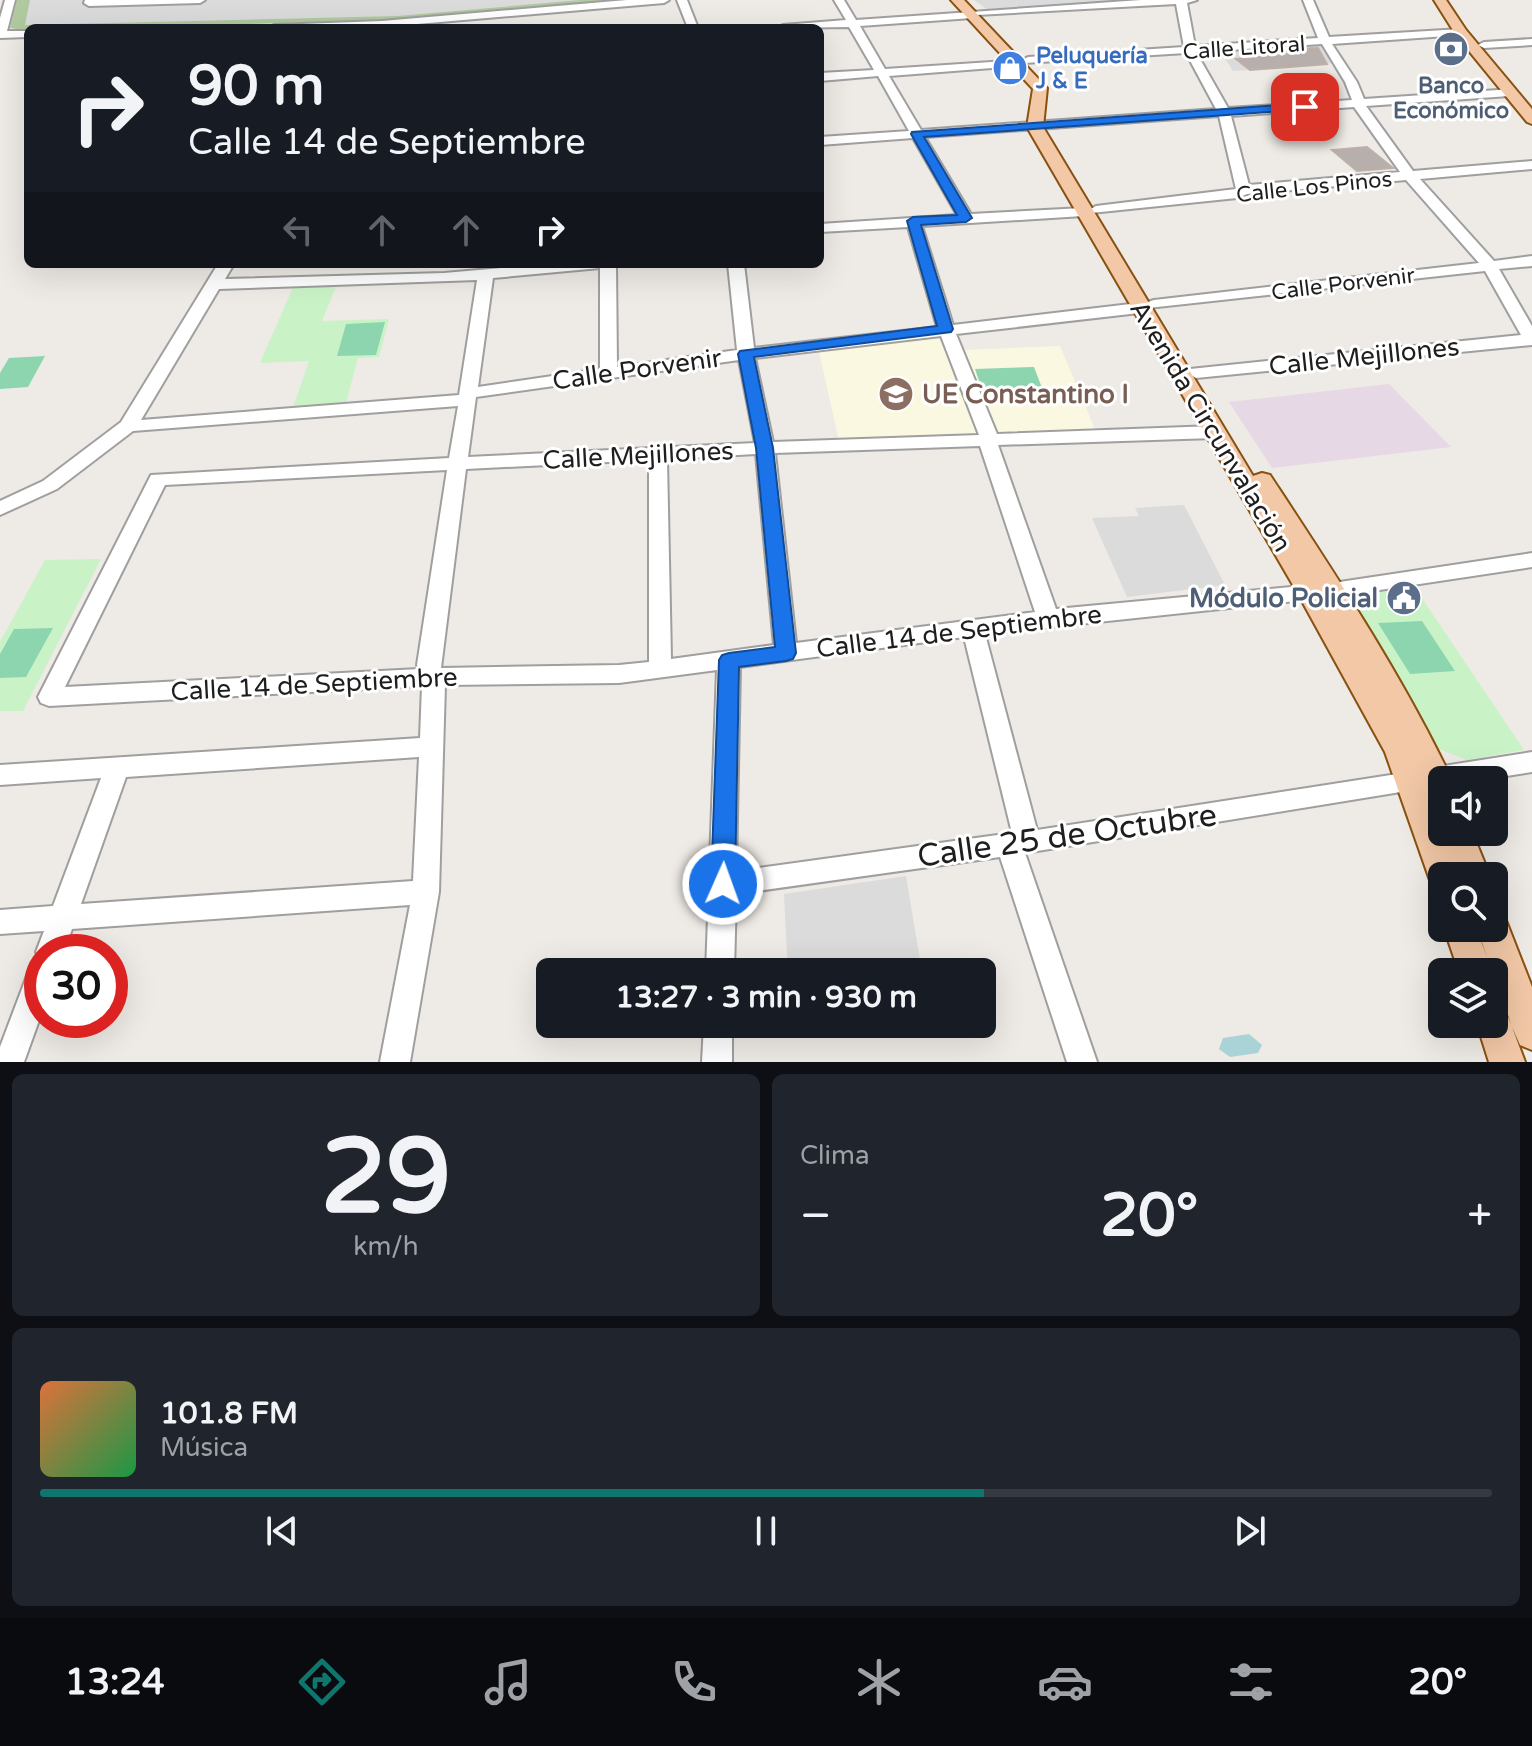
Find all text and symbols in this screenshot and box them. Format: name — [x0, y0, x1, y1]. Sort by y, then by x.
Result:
bank icon: Banco Económico — [1432, 30, 1470, 68]
street label: Calle Litoral — [1182, 31, 1306, 65]
place label: Peluquería J & E — [1035, 43, 1148, 94]
shop icon: Peluquería J & E — [991, 49, 1029, 87]
text: 90 m — [188, 53, 324, 120]
icon: right — [56, 56, 160, 160]
pin — [1271, 73, 1339, 141]
place label: Banco Económico — [1393, 73, 1509, 124]
icon: arrive — [1283, 85, 1327, 129]
text: Calle 14 de Septiembre — [188, 121, 586, 164]
street label: Calle Los Pinos — [1235, 166, 1393, 208]
icon: left — [276, 208, 320, 252]
icon: ahead — [360, 208, 404, 252]
icon: ahead — [444, 208, 488, 252]
icon: right — [528, 208, 572, 252]
street label: Calle Porvenir — [1270, 262, 1417, 306]
street label: Avenida Circunvalación — [1123, 295, 1298, 557]
street label: Calle Mejillones — [1267, 331, 1461, 382]
street label: Calle Porvenir — [550, 342, 724, 397]
school or university icon: UE Constantino I — [877, 375, 915, 413]
place label: UE Constantino I — [922, 379, 1129, 410]
street label: Calle Mejillones — [542, 435, 734, 476]
public building icon: Módulo Policial — [1385, 579, 1423, 617]
place label: Módulo Policial — [1189, 583, 1378, 614]
street label: Calle 14 de Septiembre — [815, 599, 1103, 664]
street label: Calle 14 de Septiembre — [170, 662, 458, 707]
map controls — [1428, 766, 1508, 1038]
button: sound — [1428, 766, 1508, 846]
street label: Calle 25 de Octubre — [915, 796, 1219, 876]
position arrow — [681, 842, 765, 926]
button: search — [1428, 862, 1508, 942]
speed limit sign: 30 — [24, 934, 128, 1038]
button: layers — [1428, 958, 1508, 1038]
text: 13:27 · 3 min · 930 m — [615, 979, 917, 1016]
text: 29 — [321, 1116, 451, 1241]
text: Clima — [800, 1140, 870, 1171]
text: 20° — [1100, 1180, 1198, 1252]
text: − — [800, 1190, 831, 1243]
text: + — [1467, 1190, 1492, 1243]
text: km/h — [353, 1231, 419, 1262]
text: 101.8 FM — [160, 1395, 298, 1432]
text: Música — [160, 1432, 248, 1463]
icon: previous — [260, 1509, 304, 1553]
icon: pause — [744, 1509, 788, 1553]
icon: next — [1228, 1509, 1272, 1553]
icon: directions — [294, 1654, 350, 1710]
icon: music — [480, 1654, 536, 1710]
icon: phone — [666, 1654, 722, 1710]
icon: climate — [851, 1654, 907, 1710]
icon: car — [1037, 1654, 1093, 1710]
icon: filters — [1223, 1654, 1279, 1710]
text: 13:24 — [65, 1661, 165, 1704]
text: 20° — [1408, 1661, 1467, 1704]

